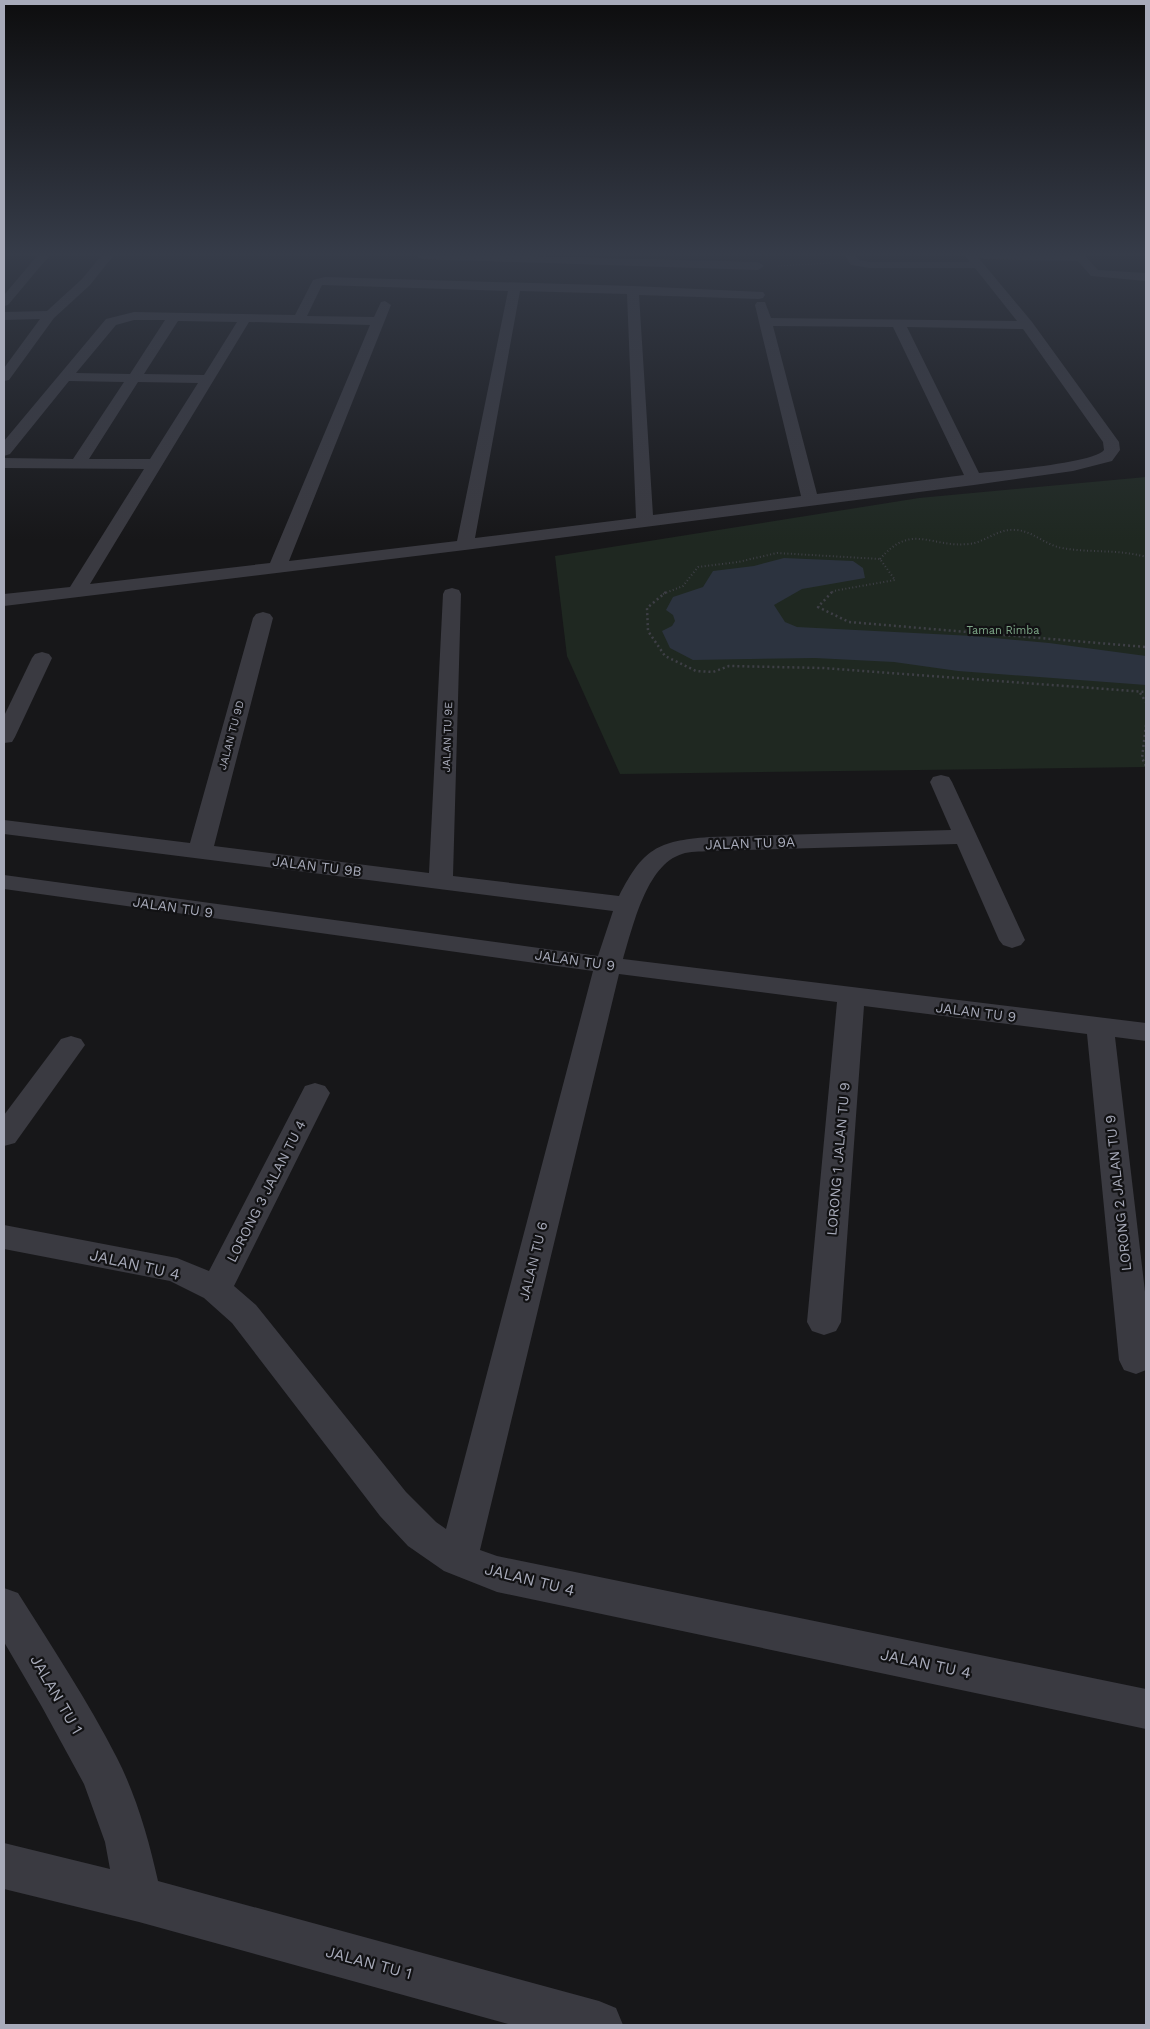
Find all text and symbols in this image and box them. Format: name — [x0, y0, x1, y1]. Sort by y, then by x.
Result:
park label: Taman Rimba — [967, 624, 1039, 637]
street label: JALAN TU 9D — [216, 699, 247, 771]
street label: JALAN TU 9E — [440, 702, 455, 773]
street label: JALAN TU 9A — [705, 833, 795, 853]
street label: JALAN TU 9B — [271, 853, 363, 879]
street label: JALAN TU 9 — [132, 893, 214, 921]
street label: JALAN TU 9 — [534, 946, 616, 974]
street label: JALAN TU 9 — [935, 999, 1017, 1025]
street label: LORONG 1 JALAN TU 9 — [823, 1082, 853, 1236]
street label: LORONG 2 JALAN TU 9 — [1102, 1114, 1134, 1272]
street label: LORONG 3 JALAN TU 4 — [223, 1118, 309, 1264]
street label: JALAN TU 6 — [515, 1220, 551, 1302]
street label: JALAN TU 4 — [88, 1245, 182, 1284]
street label: JALAN TU 4 — [483, 1559, 577, 1600]
street label: JALAN TU 4 — [879, 1645, 973, 1682]
street label: JALAN TU 1 — [26, 1651, 87, 1737]
street label: JALAN TU 1 — [324, 1942, 414, 1983]

